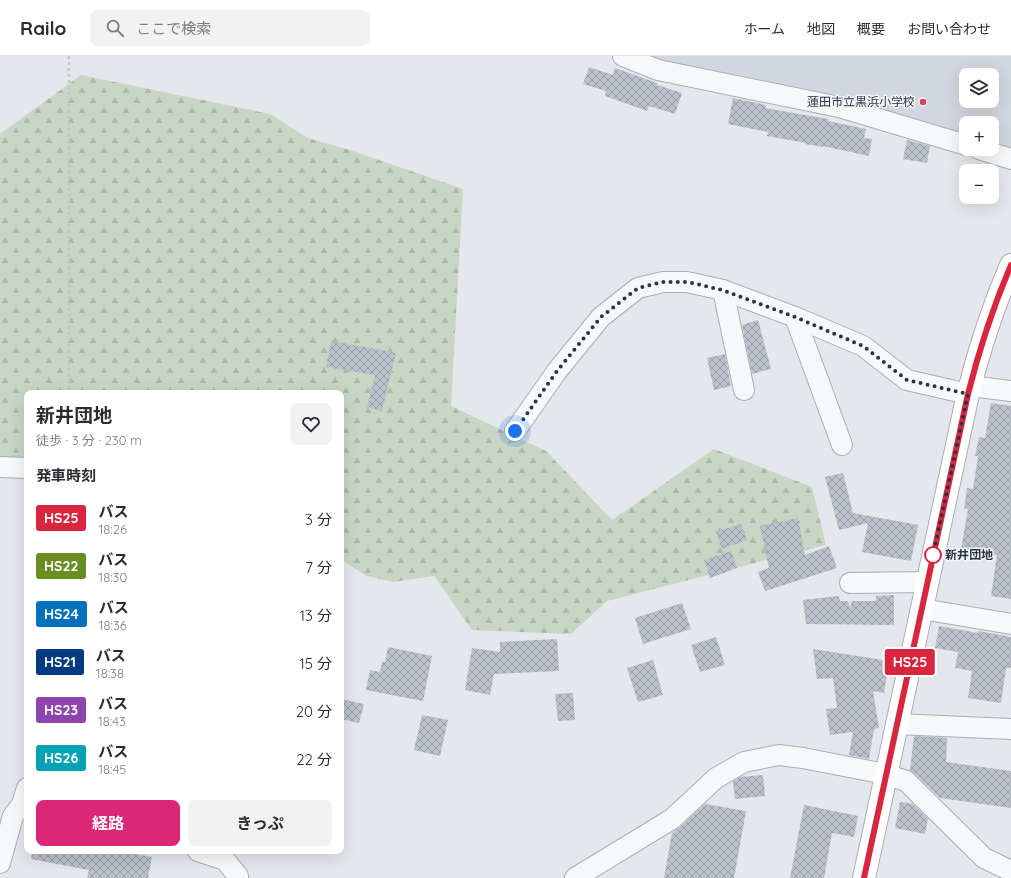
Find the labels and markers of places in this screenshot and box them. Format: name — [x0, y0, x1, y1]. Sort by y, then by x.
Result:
place label: 蓮田市立黒浜小学校 — [807, 94, 915, 109]
marker: 蓮田市立黒浜小学校 — [918, 97, 928, 107]
marker: 新井団地 — [924, 546, 942, 564]
place label: 新井団地 — [945, 547, 993, 562]

